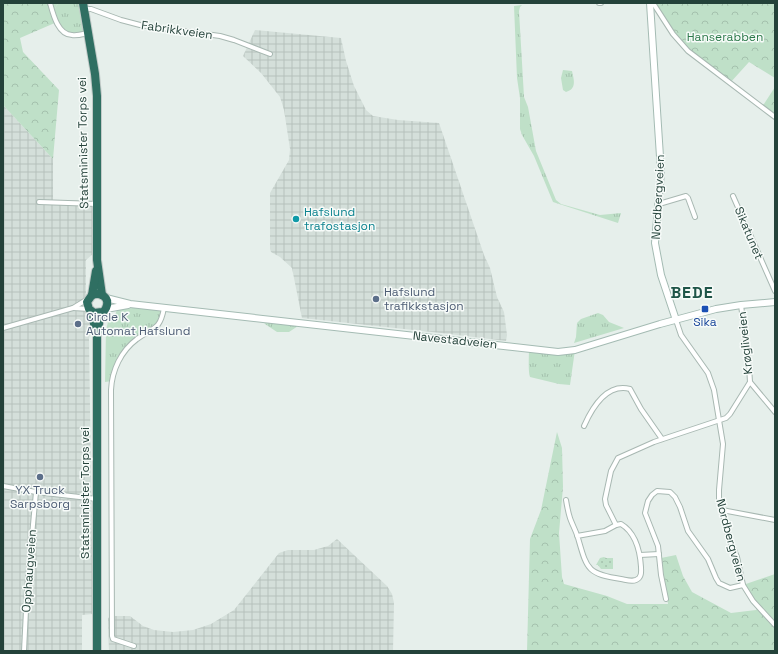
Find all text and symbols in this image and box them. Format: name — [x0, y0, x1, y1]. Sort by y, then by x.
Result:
street label: Fabrikkveien — [140, 17, 214, 43]
park label: Hanserabben — [687, 29, 763, 45]
street label: Statsminister Torps vei — [74, 77, 92, 209]
street label: Nordbergveien — [648, 154, 668, 240]
place label: Hafslund trafostasjon — [304, 204, 375, 234]
street label: Sikatunet — [731, 204, 767, 262]
marker: Hafslund trafostasjon — [291, 214, 301, 224]
district label: BEDE — [670, 282, 714, 303]
place label: Hafslund trafikkstasjon — [384, 284, 464, 314]
marker: Hafslund trafikkstasjon — [371, 294, 381, 304]
marker: Sika — [700, 304, 710, 314]
place label: Circle K Automat Hafslund — [86, 309, 190, 339]
street label: Krøgliveien — [734, 311, 756, 375]
place label: Sika — [693, 314, 717, 330]
marker: Circle K Automat Hafslund — [73, 319, 83, 329]
street label: Navestadveien — [412, 328, 498, 352]
street label: Statsminister Torps vei — [77, 427, 93, 559]
marker: YX Truck Sarpsborg — [35, 472, 45, 482]
place label: YX Truck Sarpsborg — [10, 482, 70, 512]
street label: Nordbergveien — [712, 497, 750, 583]
street label: Opphaugveien — [18, 529, 40, 613]

